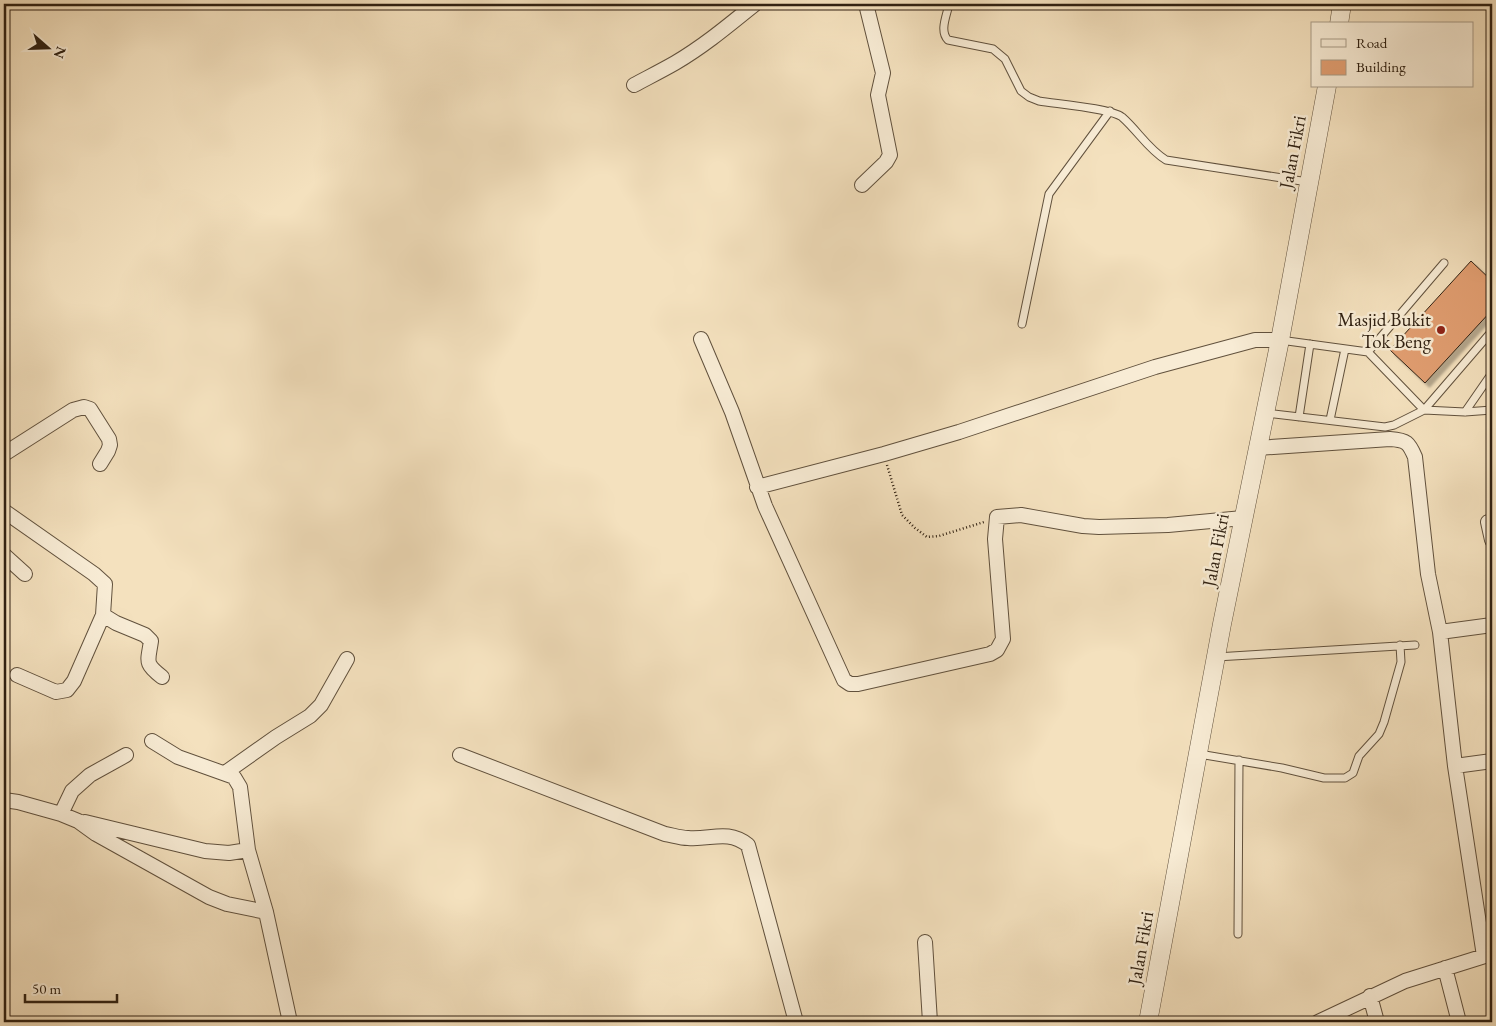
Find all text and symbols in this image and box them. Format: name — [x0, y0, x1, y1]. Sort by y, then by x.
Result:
north arrow — [22, 22, 72, 72]
legend — [1311, 22, 1474, 88]
text: Road — [1356, 33, 1388, 52]
text: N — [50, 44, 71, 61]
text: Building — [1356, 57, 1406, 76]
street label: Jalan Fikri — [1273, 113, 1312, 193]
place label: Masjid Bukit Tok Beng — [1337, 307, 1432, 354]
marker: Masjid Bukit Tok Beng — [1435, 324, 1447, 336]
street label: Jalan Fikri — [1196, 511, 1235, 591]
street label: Jalan Fikri — [1121, 909, 1159, 989]
scale bar — [25, 971, 118, 1003]
text: 50 m — [32, 979, 61, 998]

